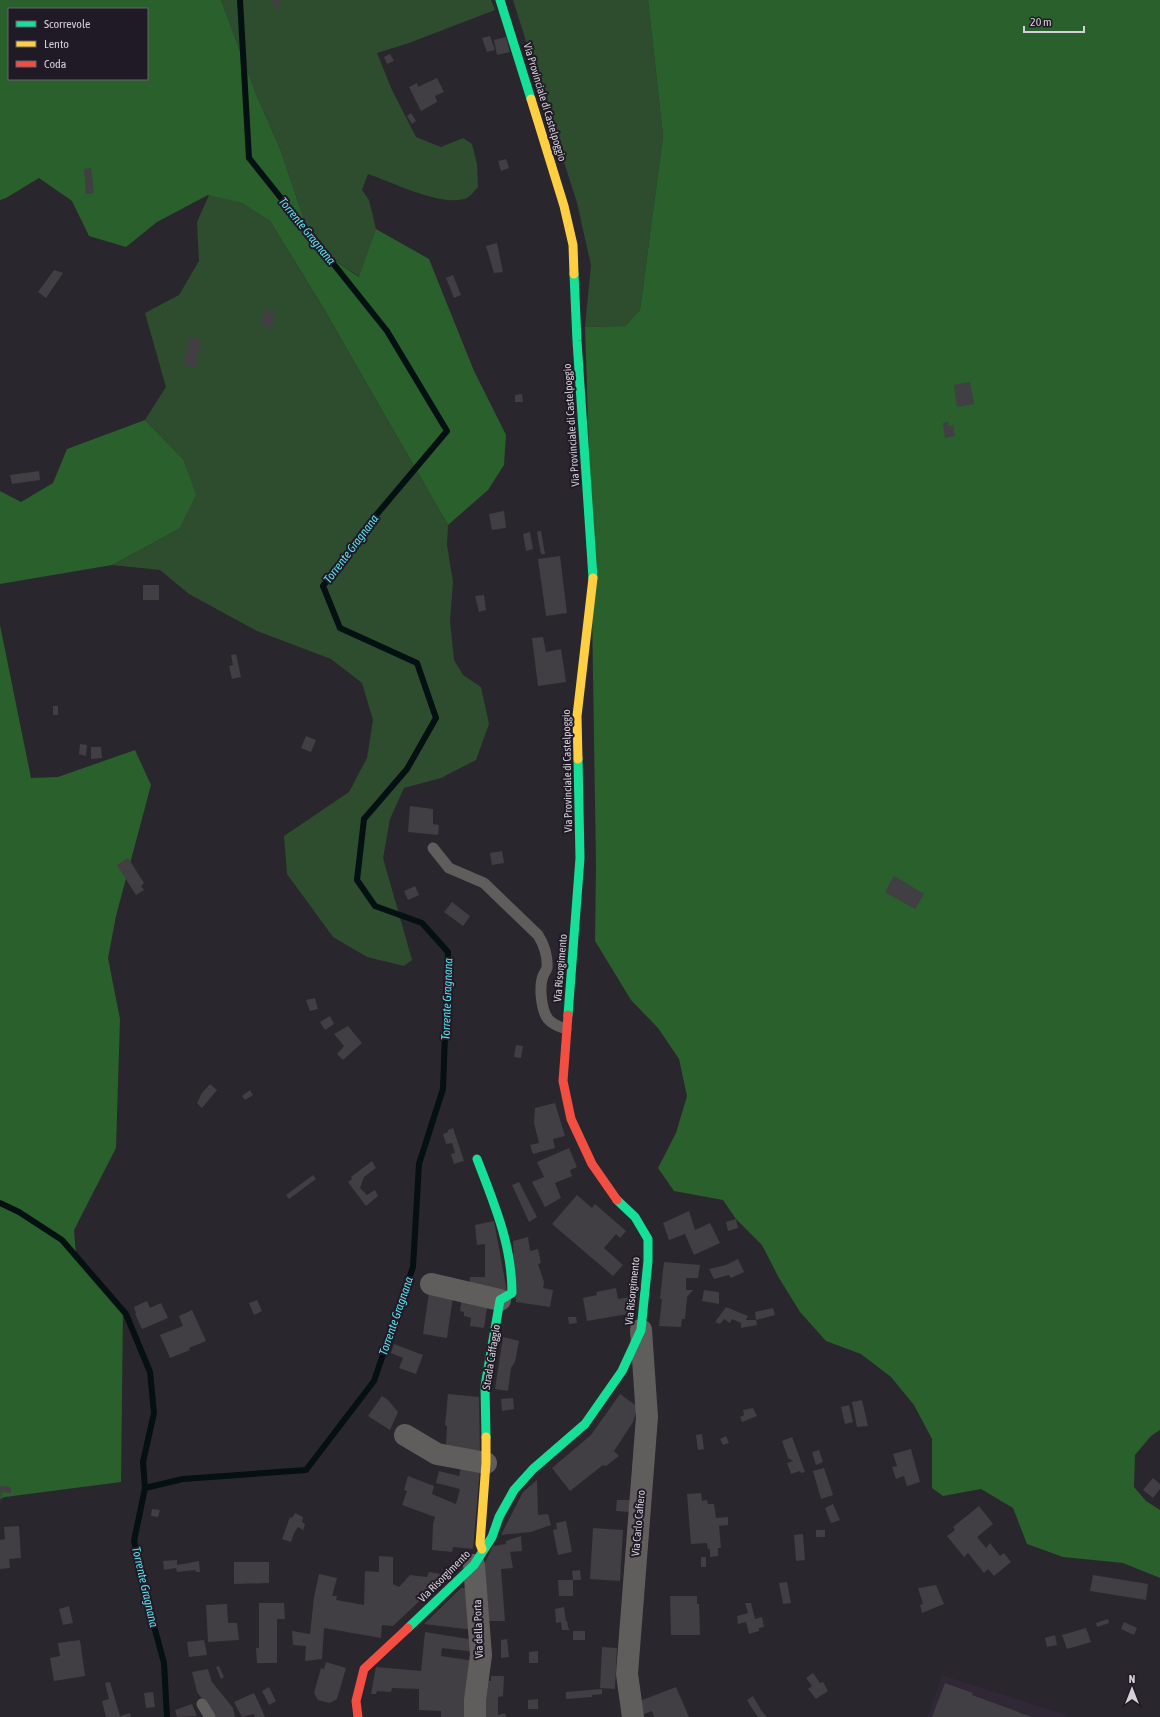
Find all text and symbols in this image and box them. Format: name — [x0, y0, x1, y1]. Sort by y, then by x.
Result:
legend — [8, 8, 148, 80]
scale bar — [1024, 8, 1084, 34]
text: 20 m — [1030, 15, 1052, 29]
text: Scorrevole — [44, 17, 91, 31]
text: Lento — [44, 37, 69, 51]
street label: Via Provinciale di Castelpoggio — [521, 41, 569, 163]
text: Coda — [44, 57, 66, 71]
water label: Torrente Gragnana — [276, 195, 339, 268]
street label: Via Provinciale di Castelpoggio — [561, 363, 581, 487]
water label: Torrente Gragnana — [321, 512, 382, 586]
street label: Via Provinciale di Castelpoggio — [560, 709, 574, 833]
street label: Via Risorgimento — [551, 933, 569, 1003]
water label: Torrente Gragnana — [439, 957, 455, 1040]
street label: Via Risorgimento — [622, 1256, 642, 1326]
water label: Torrente Gragnana — [376, 1274, 416, 1357]
street label: Strada Caffaggio — [480, 1324, 502, 1390]
street label: Via Carlo Cafiero — [629, 1489, 647, 1557]
water label: Torrente Gragnana — [129, 1545, 161, 1629]
street label: Via Risorgimento — [416, 1548, 472, 1604]
street label: Via della Porta — [471, 1599, 485, 1659]
north arrow — [1112, 1669, 1152, 1709]
text: N — [1129, 1673, 1135, 1685]

